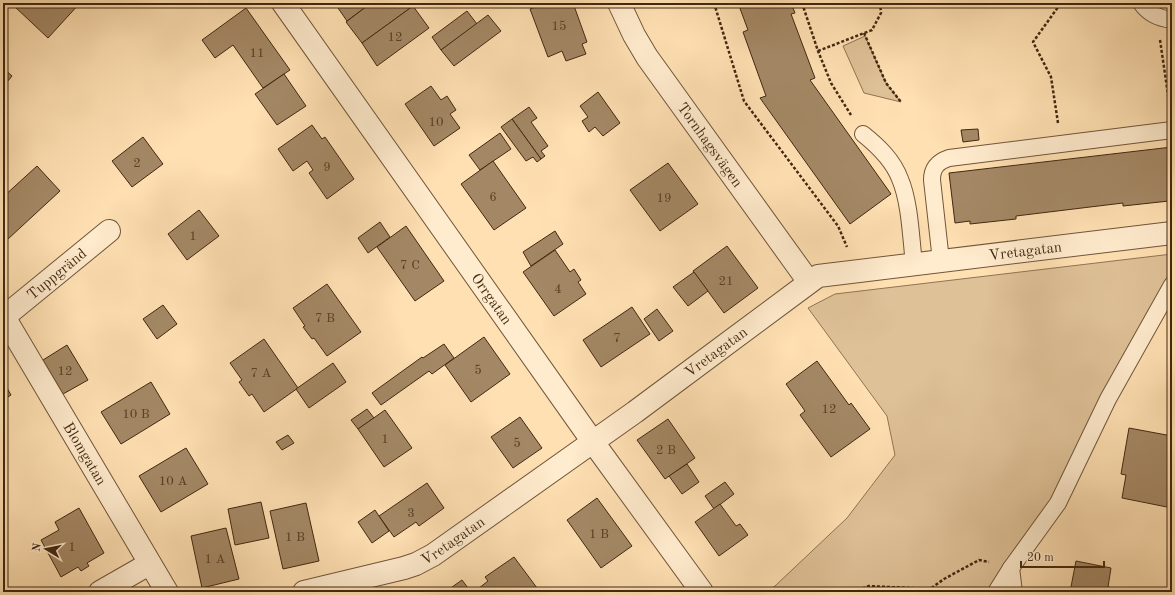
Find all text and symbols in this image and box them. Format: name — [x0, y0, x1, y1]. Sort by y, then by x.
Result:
house number: 15 — [551, 20, 567, 33]
house number: 12 — [387, 31, 403, 44]
house number: 11 — [249, 47, 265, 60]
street label: Tornhagsvägen — [674, 101, 744, 191]
house number: 10 — [428, 116, 444, 129]
house number: 2 — [133, 157, 141, 170]
house number: 9 — [323, 161, 331, 174]
house number: 6 — [489, 191, 497, 204]
house number: 19 — [656, 192, 672, 205]
house number: 1 — [189, 230, 197, 243]
street label: Vretagatan — [988, 240, 1063, 264]
street label: Tuppgränd — [25, 246, 90, 304]
house number: 7 C — [400, 259, 420, 272]
street label: Orrgatan — [467, 271, 514, 328]
house number: 21 — [718, 275, 734, 288]
house number: 4 — [554, 283, 562, 296]
house number: 7 B — [315, 312, 335, 325]
street label: Vretagatan — [683, 325, 751, 381]
house number: 7 — [613, 332, 621, 345]
house number: 5 — [474, 364, 482, 377]
house number: 12 — [57, 365, 73, 378]
house number: 7 A — [250, 367, 272, 380]
house number: 12 — [821, 403, 837, 416]
house number: 10 B — [122, 408, 150, 421]
street label: Blomgatan — [59, 420, 108, 488]
house number: 1 — [381, 433, 389, 446]
house number: 5 — [513, 437, 521, 450]
house number: 2 B — [656, 444, 676, 457]
house number: 10 A — [159, 475, 187, 488]
house number: 3 — [407, 507, 415, 520]
street label: Vretagatan — [419, 515, 488, 569]
house number: 1 B — [589, 528, 609, 541]
north arrow — [26, 529, 66, 569]
house number: 1 B — [285, 531, 305, 544]
house number: 1 — [68, 541, 76, 554]
text: N — [31, 542, 44, 553]
scale bar — [1021, 543, 1104, 569]
text: 20 m — [1027, 552, 1054, 564]
house number: 1 A — [204, 553, 226, 566]

